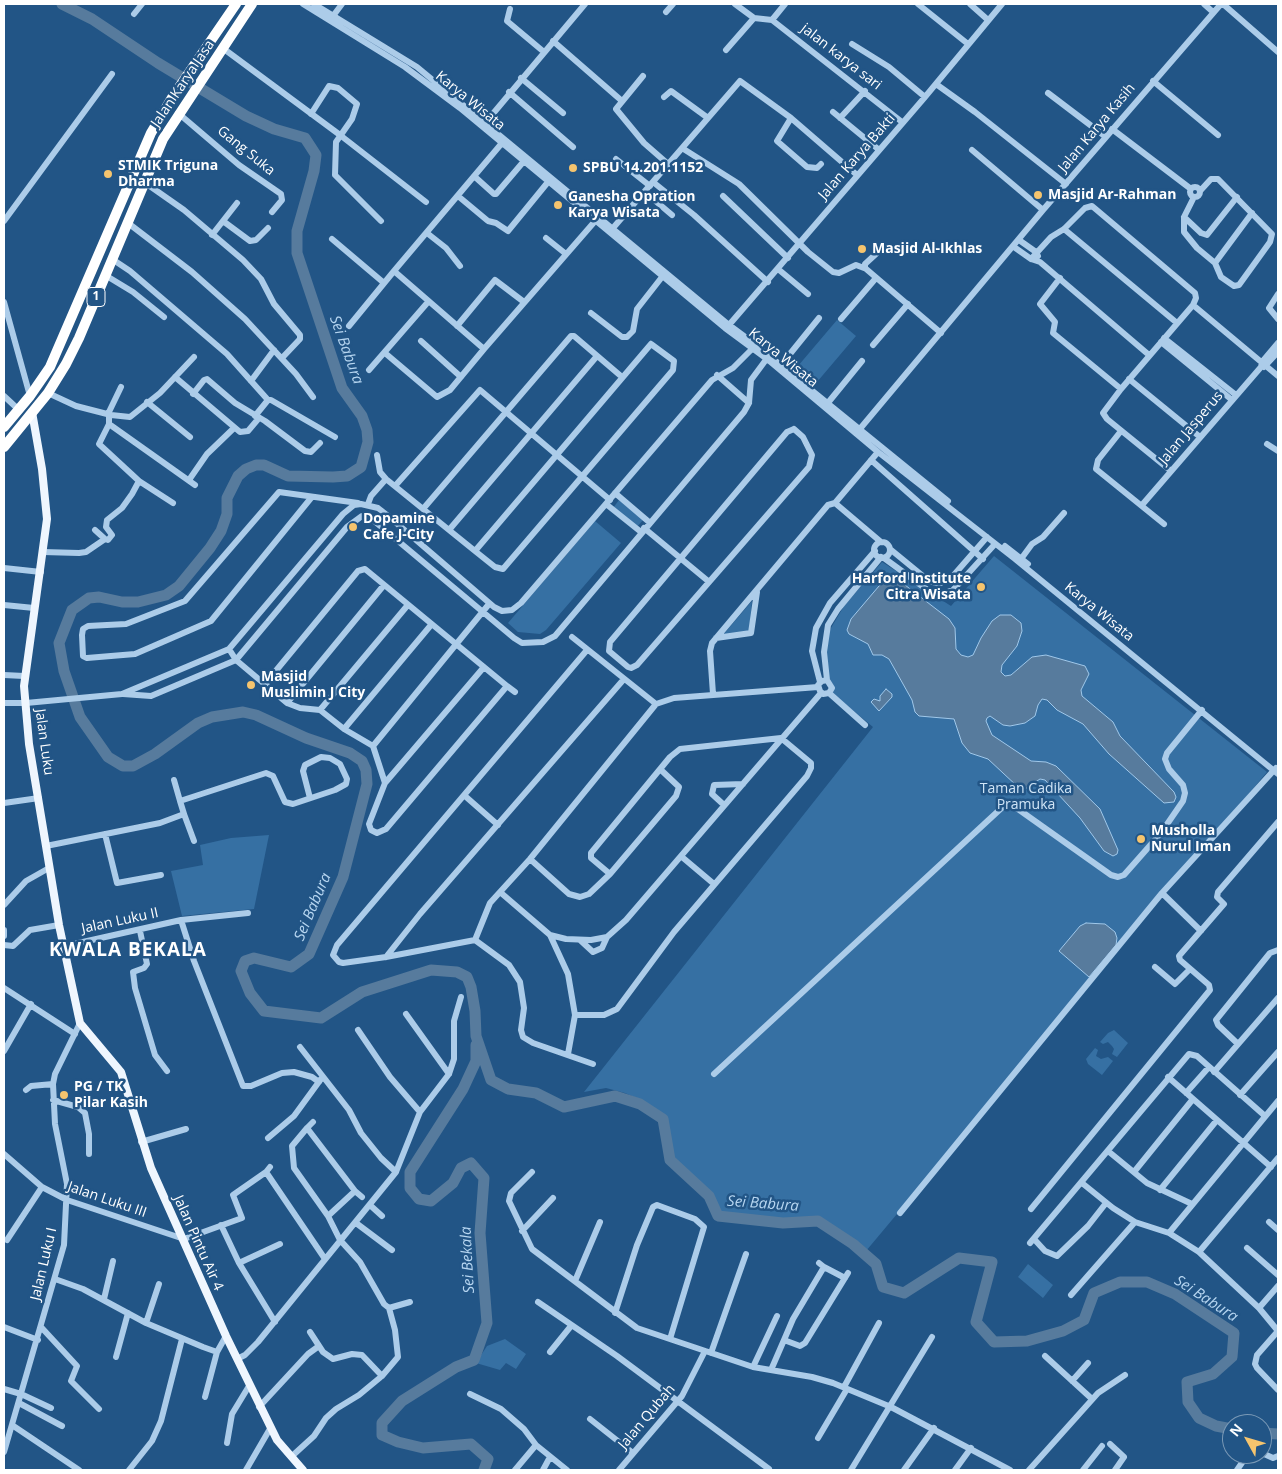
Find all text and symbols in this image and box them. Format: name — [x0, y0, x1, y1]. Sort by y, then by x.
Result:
street label: jalan karya sari — [797, 20, 885, 94]
street label: Jalan Karya Jasa — [148, 37, 218, 131]
street label: Karya Wisata — [432, 68, 508, 134]
street label: Jalan Karya Kasih — [1055, 80, 1139, 176]
street label: Jalan Karya Bakti — [815, 111, 899, 203]
street label: Gang Suka — [214, 123, 278, 179]
place label: STMIK Triguna Dharma — [118, 158, 218, 190]
place label: SPBU 14.201.1152 — [583, 160, 703, 176]
marker: SPBU 14.201.1152 — [567, 162, 579, 174]
marker: STMIK Triguna Dharma — [102, 168, 114, 180]
place label: Masjid Ar-Rahman — [1048, 187, 1176, 203]
place label: Ganesha Opration Karya Wisata — [568, 189, 695, 222]
marker: Masjid Ar-Rahman — [1032, 189, 1044, 201]
marker: Ganesha Opration Karya Wisata — [552, 199, 564, 211]
place label: Masjid Al-Ikhlas — [872, 241, 982, 257]
marker: Masjid Al-Ikhlas — [856, 243, 868, 255]
road number: 1 — [87, 288, 105, 306]
water label: Sei Babura — [325, 313, 367, 387]
street label: Karya Wisata — [745, 325, 821, 391]
street label: Jalan Jasperus — [1155, 388, 1227, 468]
place label: Dopamine Cafe J-City — [363, 511, 435, 544]
marker: Dopamine Cafe J-City — [347, 521, 359, 533]
place label: Harford Institute Citra Wisata — [852, 571, 971, 604]
street label: Karya Wisata — [1061, 579, 1137, 645]
marker: Harford Institute Citra Wisata — [975, 581, 987, 593]
place label: Masjid Muslimin J City — [261, 669, 365, 702]
marker: Masjid Muslimin J City — [245, 679, 257, 691]
street label: Jalan Luku — [31, 708, 57, 776]
park label: Taman Cadika Pramuka — [980, 781, 1072, 814]
place label: Musholla Nurul Iman — [1151, 823, 1231, 856]
marker: Musholla Nurul Iman — [1135, 833, 1147, 845]
water label: Sei Babura — [291, 870, 335, 944]
street label: Jalan Luku II — [80, 905, 160, 937]
district label: KWALA BEKALA — [48, 940, 208, 962]
place label: PG / TK Pilar Kasih — [74, 1079, 148, 1112]
marker: PG / TK Pilar Kasih — [58, 1089, 70, 1101]
street label: Jalan Luku III — [65, 1179, 149, 1221]
street label: Jalan Pintu Air 4 — [169, 1193, 227, 1293]
water label: Sei Babura — [727, 1193, 799, 1215]
street label: Jalan Luku I — [27, 1226, 61, 1302]
water label: Sei Bekala — [457, 1226, 479, 1294]
water label: Sei Babura — [1171, 1272, 1241, 1326]
street label: Jalan Qubah — [615, 1381, 679, 1453]
north arrow — [1222, 1414, 1272, 1464]
text: N — [1225, 1419, 1247, 1440]

